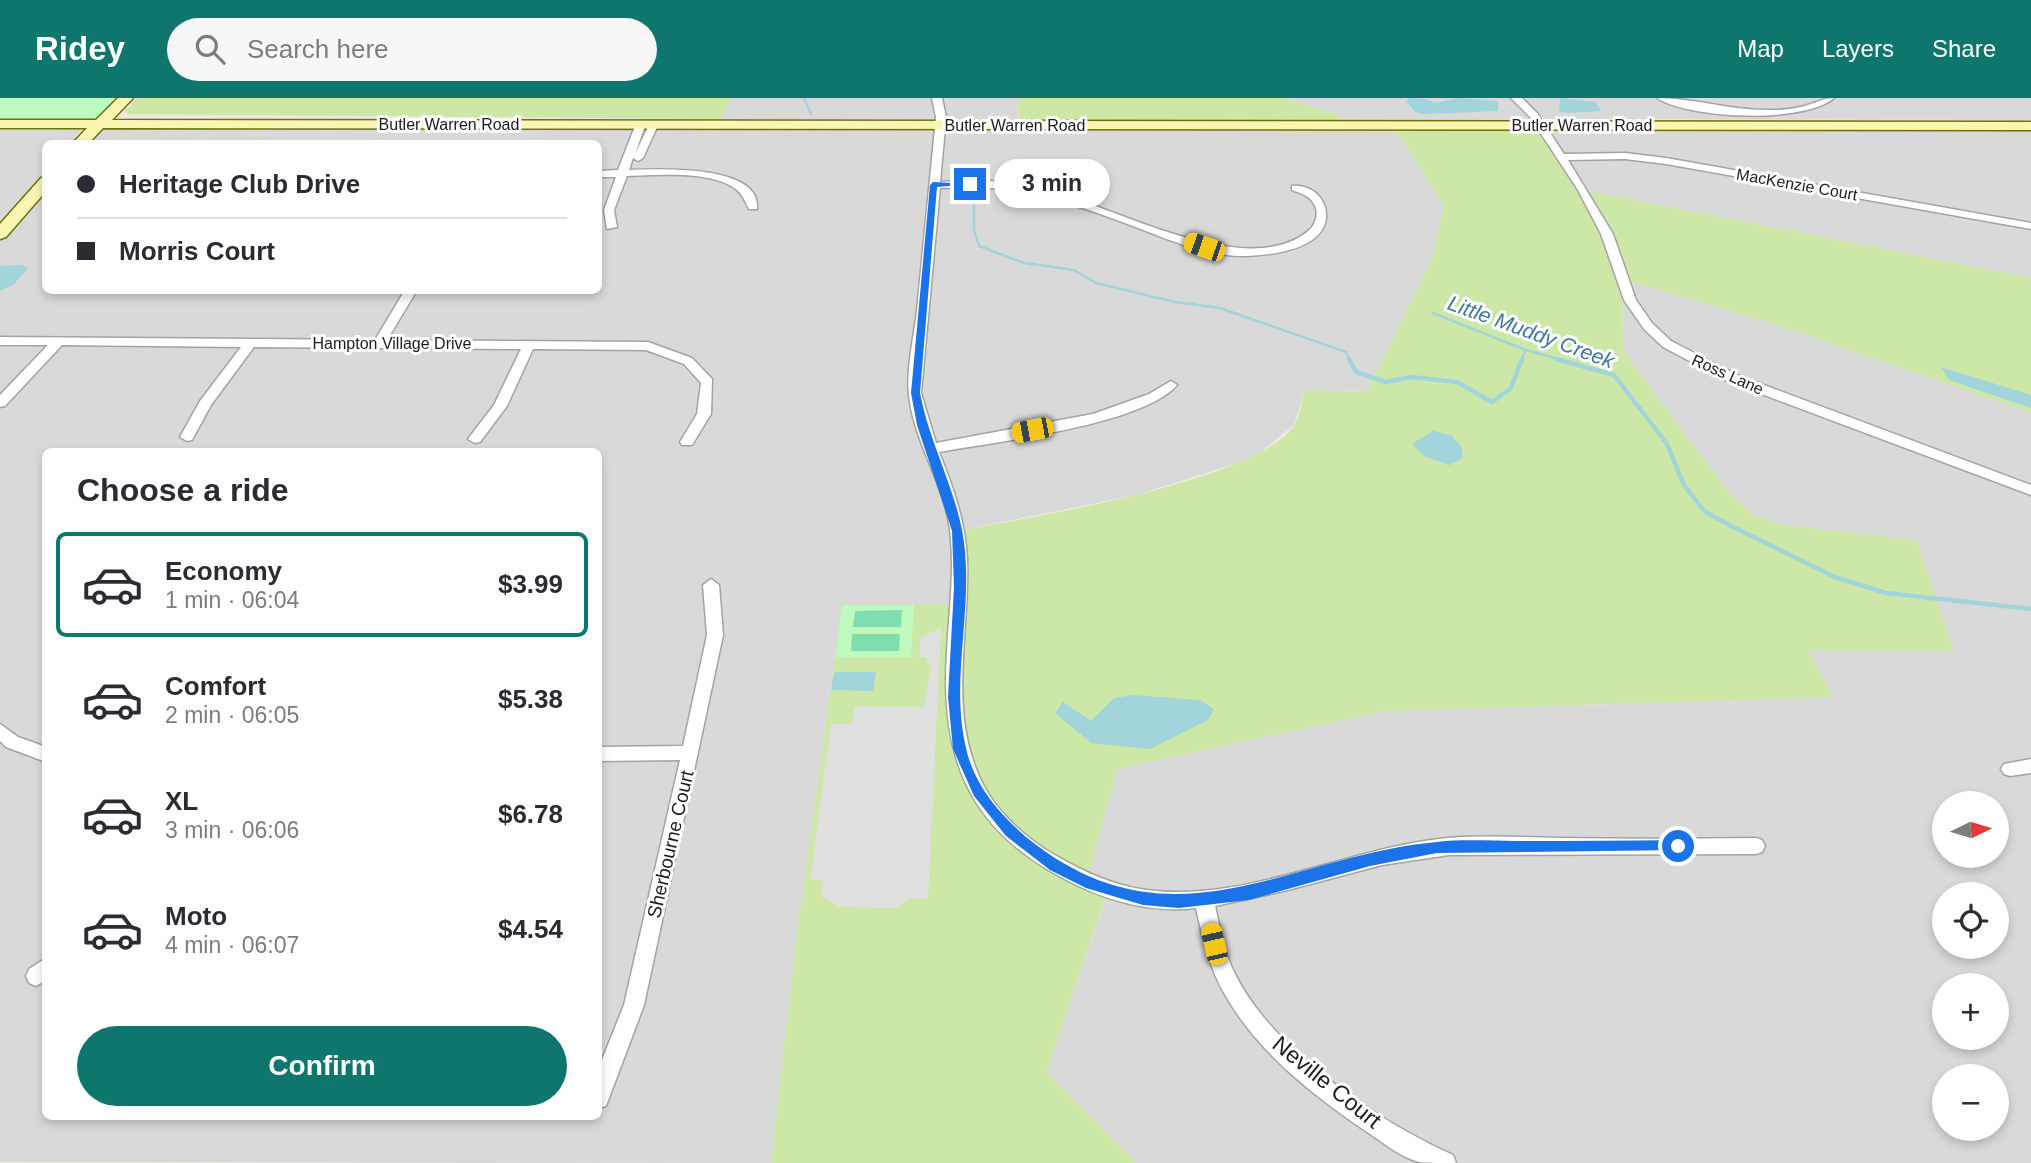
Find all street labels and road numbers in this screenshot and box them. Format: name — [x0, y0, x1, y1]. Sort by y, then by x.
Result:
street label: Butler Warren Road — [379, 116, 519, 133]
street label: Butler Warren Road — [945, 117, 1085, 134]
street label: Butler Warren Road — [1512, 117, 1652, 134]
street label: MacKenzie Court — [1735, 165, 1859, 204]
street label: Hampton Village Drive — [313, 335, 472, 352]
street label: Ross Lane — [1689, 351, 1766, 398]
street label: Sherbourne Court — [643, 767, 698, 920]
street label: Neville Court — [1268, 1030, 1387, 1134]

